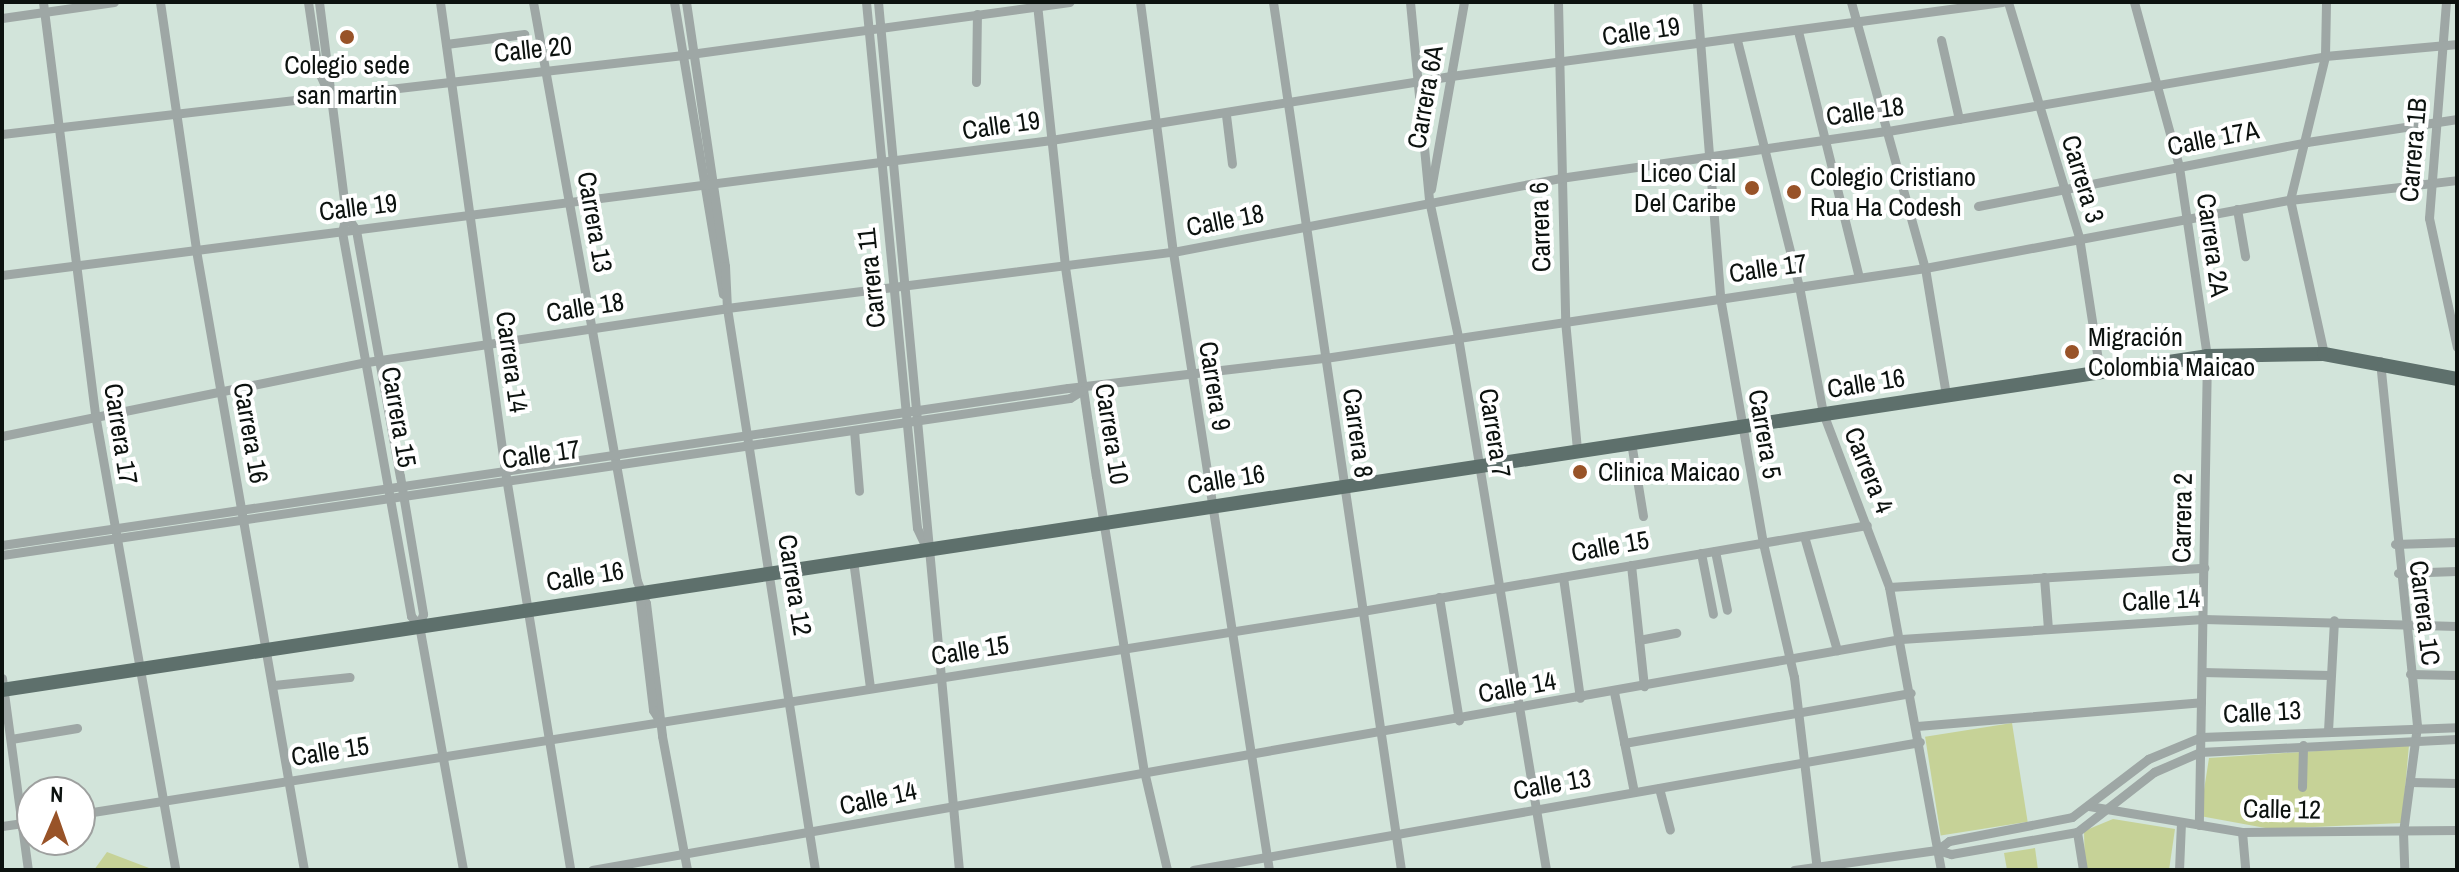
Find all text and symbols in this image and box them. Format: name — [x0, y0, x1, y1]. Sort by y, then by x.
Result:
street label: Calle 19 — [1600, 10, 1682, 52]
marker: Colegio sede san martin — [338, 28, 356, 46]
street label: Calle 20 — [492, 29, 574, 69]
street label: Carrera 6A — [1401, 43, 1449, 151]
place label: Colegio sede san martin — [284, 49, 410, 110]
street label: Calle 18 — [1824, 90, 1906, 132]
street label: Carrera 1B — [2393, 97, 2433, 203]
street label: Calle 19 — [960, 104, 1042, 146]
street label: Calle 17A — [2165, 114, 2261, 162]
street label: Carrera 3 — [2055, 131, 2111, 227]
place label: Liceo Cial Del Caribe — [1634, 157, 1736, 218]
place label: Colegio Cristiano Rua Ha Codesh — [1810, 161, 1976, 222]
street label: Carrera 13 — [571, 169, 619, 275]
marker: Liceo Cial Del Caribe — [1743, 179, 1761, 197]
street label: Carrera 6 — [1523, 181, 1557, 273]
marker: Colegio Cristiano Rua Ha Codesh — [1785, 183, 1803, 201]
street label: Calle 19 — [317, 187, 399, 227]
street label: Carrera 2A — [2190, 191, 2236, 299]
street label: Calle 18 — [1184, 197, 1266, 243]
street label: Carrera 11 — [850, 226, 892, 330]
street label: Calle 17 — [1727, 247, 1809, 289]
street label: Calle 18 — [544, 285, 626, 329]
street label: Carrera 14 — [489, 309, 535, 415]
place label: Migración Colombia Maicao — [2088, 321, 2255, 382]
street label: Carrera 9 — [1193, 339, 1237, 433]
marker: Migración Colombia Maicao — [2063, 343, 2081, 361]
street label: Calle 16 — [1825, 361, 1907, 405]
street label: Carrera 15 — [375, 364, 423, 470]
street label: Carrera 16 — [227, 380, 275, 486]
street label: Carrera 17 — [98, 381, 144, 487]
street label: Carrera 10 — [1089, 381, 1135, 487]
street label: Carrera 8 — [1336, 386, 1380, 480]
street label: Carrera 7 — [1473, 386, 1517, 480]
street label: Carrera 5 — [1742, 387, 1788, 481]
street label: Carrera 4 — [1838, 422, 1900, 518]
street label: Calle 17 — [500, 433, 582, 475]
place label: Clinica Maicao — [1598, 456, 1740, 488]
street label: Calle 16 — [1185, 457, 1267, 501]
marker: Clinica Maicao — [1569, 461, 1591, 483]
street label: Carrera 2 — [2166, 473, 2198, 563]
street label: Calle 15 — [1569, 524, 1651, 568]
street label: Carrera 12 — [772, 532, 818, 638]
street label: Calle 16 — [544, 554, 626, 598]
street label: Carrera 1C — [2403, 559, 2447, 667]
street label: Calle 14 — [2121, 582, 2201, 618]
street label: Calle 15 — [929, 628, 1011, 672]
street label: Calle 14 — [1476, 665, 1558, 709]
street label: Calle 13 — [2222, 694, 2302, 730]
street label: Calle 15 — [289, 729, 371, 773]
street label: Calle 13 — [1511, 762, 1593, 806]
street label: Calle 14 — [837, 775, 919, 821]
north arrow — [16, 776, 96, 856]
text: N — [50, 779, 64, 809]
street label: Calle 12 — [2243, 793, 2321, 825]

